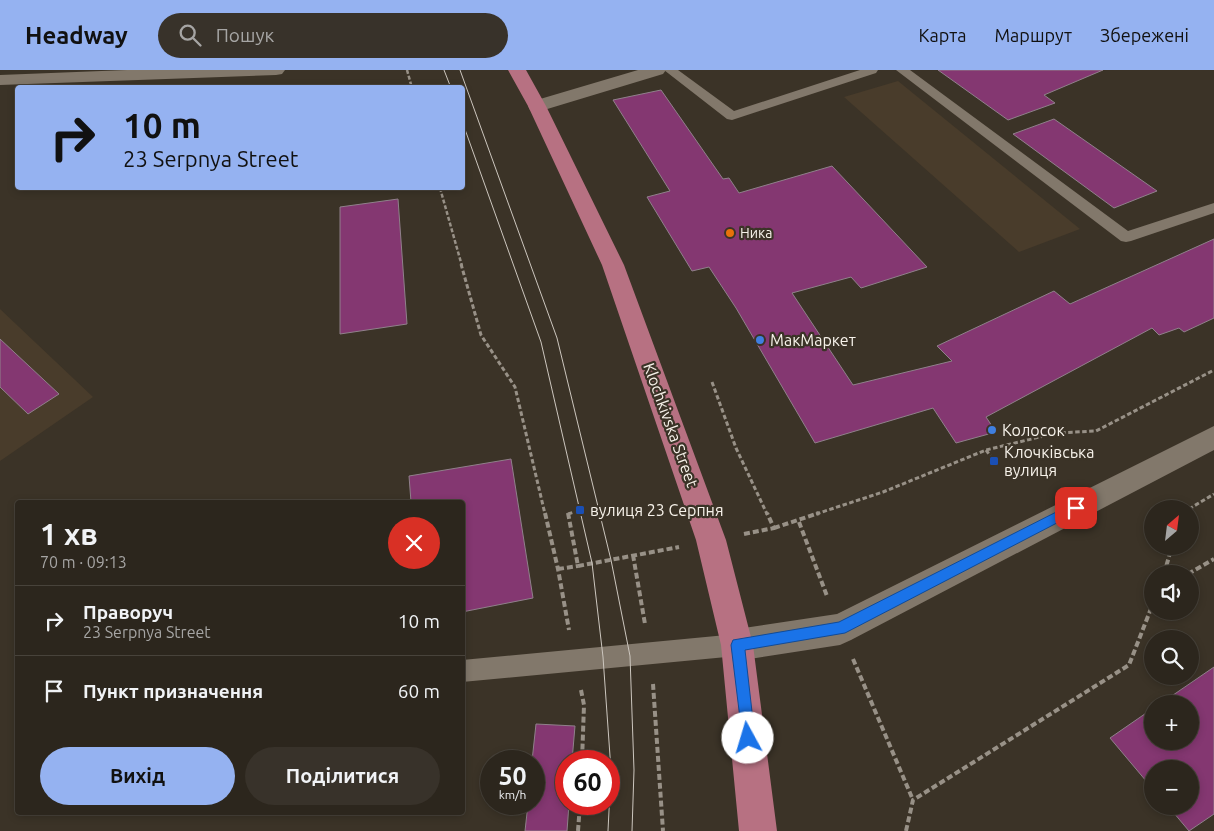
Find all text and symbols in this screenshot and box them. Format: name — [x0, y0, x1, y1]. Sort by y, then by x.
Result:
search box — [158, 13, 508, 58]
icon: search — [176, 21, 204, 49]
text: Headway — [25, 22, 128, 49]
text: Пошук — [216, 24, 274, 46]
text: Карта — [918, 25, 966, 45]
text: Маршрут — [994, 25, 1072, 45]
text: Збережені — [1100, 25, 1189, 45]
icon: right — [40, 105, 105, 170]
text: 10 m — [123, 105, 201, 145]
text: 23 Serpnya Street — [123, 146, 298, 171]
place label: Ника — [740, 225, 772, 241]
marker: Ника — [724, 227, 736, 239]
place label: МакМаркет — [770, 331, 856, 349]
marker: МакМаркет — [754, 334, 766, 346]
street label: Klochkivska Street — [640, 360, 702, 490]
place label: Колосок — [1002, 421, 1065, 439]
marker: Колосок — [986, 424, 998, 436]
place label: Клочківська вулиця — [1004, 443, 1094, 479]
marker: Клочківська вулиця — [988, 455, 1000, 467]
pin — [1055, 487, 1097, 529]
icon: arrive — [1062, 494, 1090, 522]
north arrow — [1144, 500, 1199, 555]
map controls — [1144, 500, 1199, 815]
place label: вулиця 23 Серпня — [590, 501, 724, 519]
marker: вулиця 23 Серпня — [574, 504, 586, 516]
text: 1 хв — [40, 517, 98, 551]
button: close — [388, 517, 440, 569]
text: 70 m · 09:13 — [40, 553, 127, 571]
button: sound — [1144, 565, 1199, 620]
text: Праворуч — [83, 601, 173, 623]
icon: right — [40, 607, 68, 635]
text: 10 m — [398, 610, 440, 632]
text: 23 Serpnya Street — [83, 623, 211, 641]
button: search — [1144, 630, 1199, 685]
icon: arrive — [40, 677, 68, 705]
text: Пункт призначення — [83, 680, 263, 702]
text: 60 m — [398, 680, 440, 702]
button: + — [1144, 695, 1199, 750]
position arrow — [721, 711, 773, 763]
button: Вихід — [40, 747, 235, 805]
button: Поділитися — [245, 747, 440, 805]
speed limit sign: 60 — [555, 750, 620, 815]
button: − — [1144, 760, 1199, 815]
text: 50 — [498, 762, 527, 790]
text: km/h — [499, 788, 526, 801]

